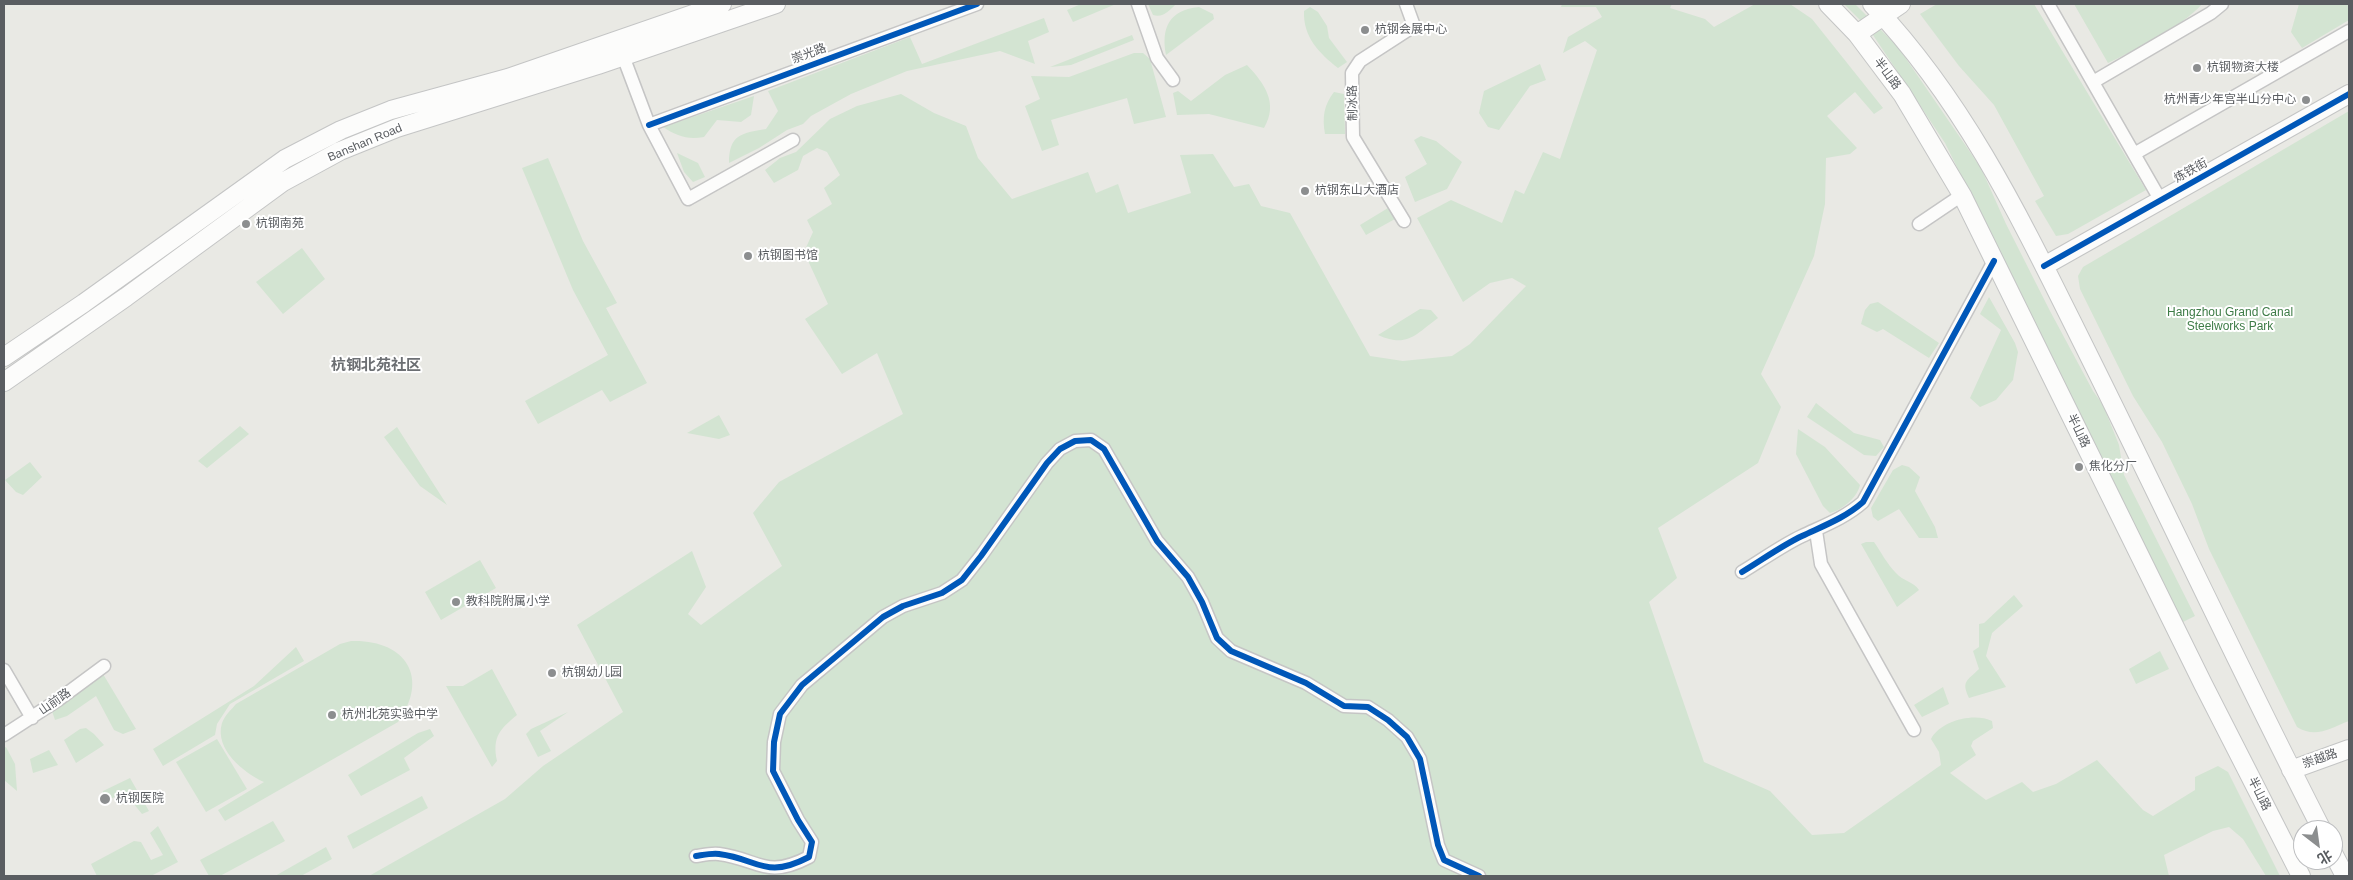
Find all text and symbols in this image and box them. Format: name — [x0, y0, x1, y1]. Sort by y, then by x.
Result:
place label: 杭钢会展中心 — [1375, 23, 1447, 37]
marker: 杭钢会展中心 — [1359, 24, 1371, 36]
street label: 崇光路 — [790, 41, 828, 67]
street label: 半山路 — [1870, 55, 1904, 93]
place label: 杭钢物资大楼 — [2207, 61, 2279, 75]
marker: 杭钢物资大楼 — [2191, 62, 2203, 74]
street label: 制冰路 — [1345, 85, 1361, 121]
place label: 杭州青少年宫半山分中心 — [2164, 93, 2296, 107]
marker: 杭州青少年宫半山分中心 — [2300, 94, 2312, 106]
street label: Banshan Road — [326, 121, 404, 165]
street label: 炼铁街 — [2172, 156, 2210, 186]
place label: 杭钢东山大酒店 — [1315, 184, 1399, 198]
marker: 杭钢东山大酒店 — [1299, 185, 1311, 197]
place label: 杭钢南苑 — [256, 217, 304, 231]
marker: 杭钢南苑 — [240, 218, 252, 230]
place label: 杭钢图书馆 — [758, 249, 818, 263]
marker: 杭钢图书馆 — [742, 250, 754, 262]
park label: Hangzhou Grand Canal Steelworks Park — [2167, 306, 2293, 334]
district label: 杭钢北苑社区 — [331, 357, 421, 375]
street label: 半山路 — [2064, 412, 2092, 450]
place label: 焦化分厂 — [2089, 460, 2137, 474]
marker: 焦化分厂 — [2073, 461, 2085, 473]
place label: 教科院附属小学 — [466, 595, 550, 609]
marker: 教科院附属小学 — [450, 596, 462, 608]
place label: 杭钢幼儿园 — [562, 666, 622, 680]
marker: 杭钢幼儿园 — [546, 667, 558, 679]
street label: 山前路 — [36, 686, 74, 718]
place label: 杭州北苑实验中学 — [342, 708, 438, 722]
marker: 杭州北苑实验中学 — [326, 709, 338, 721]
street label: 崇越路 — [2301, 746, 2339, 772]
street label: 半山路 — [2244, 775, 2274, 813]
marker: 杭钢医院 — [98, 792, 112, 806]
place label: 杭钢医院 — [116, 792, 164, 806]
north arrow — [2293, 820, 2343, 870]
text: 北 — [2315, 847, 2335, 868]

